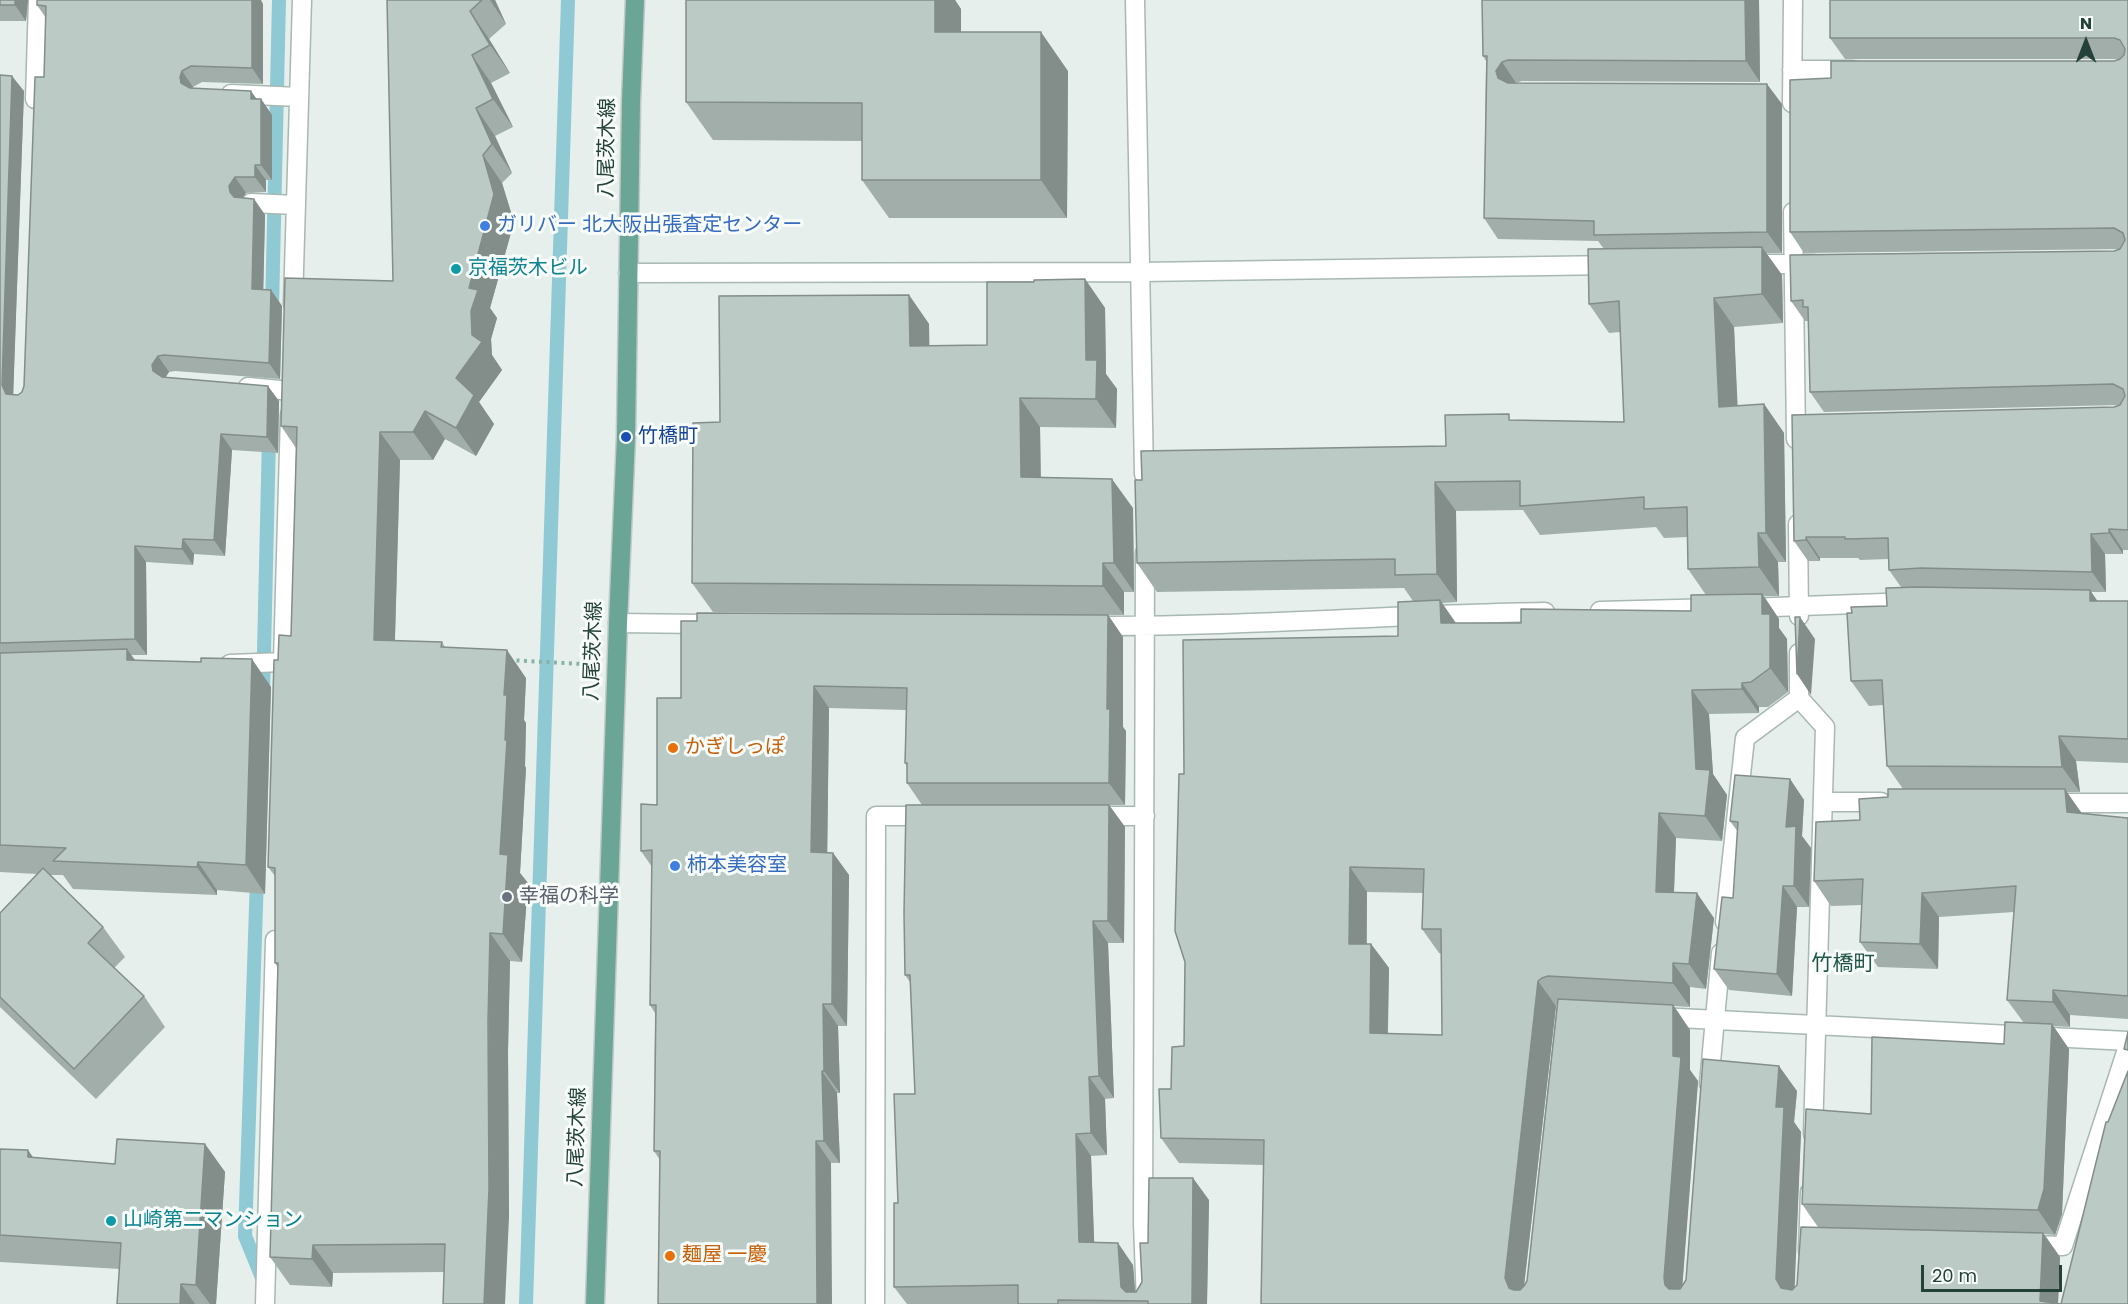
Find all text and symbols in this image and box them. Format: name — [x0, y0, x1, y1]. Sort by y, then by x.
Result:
north arrow — [2056, 12, 2116, 72]
text: N — [2080, 12, 2092, 35]
street label: 八尾茨木線 — [595, 98, 621, 198]
place label: ガリバー 北大阪出張査定センター — [497, 214, 802, 238]
marker: ガリバー 北大阪出張査定センター — [478, 219, 492, 233]
place label: 京福茨木ビル — [468, 257, 588, 281]
marker: 京福茨木ビル — [449, 262, 463, 276]
place label: 竹橋町 — [638, 425, 698, 449]
marker: 竹橋町 — [619, 430, 633, 444]
street label: 八尾茨木線 — [580, 601, 608, 701]
place label: かぎしっぽ — [685, 736, 785, 760]
marker: かぎしっぽ — [666, 741, 680, 755]
place label: 柿本美容室 — [687, 854, 787, 878]
marker: 柿本美容室 — [668, 859, 682, 873]
place label: 幸福の科学 — [519, 885, 619, 909]
marker: 幸福の科学 — [500, 890, 514, 904]
district label: 竹橋町 — [1812, 952, 1874, 978]
street label: 八尾茨木線 — [564, 1087, 592, 1187]
place label: 山崎第二マンション — [123, 1209, 303, 1233]
marker: 山崎第二マンション — [104, 1214, 118, 1228]
place label: 麺屋 一慶 — [682, 1244, 767, 1268]
marker: 麺屋 一慶 — [663, 1249, 677, 1263]
scale bar — [1924, 1253, 2065, 1291]
text: 20 m — [1932, 1263, 1977, 1288]

